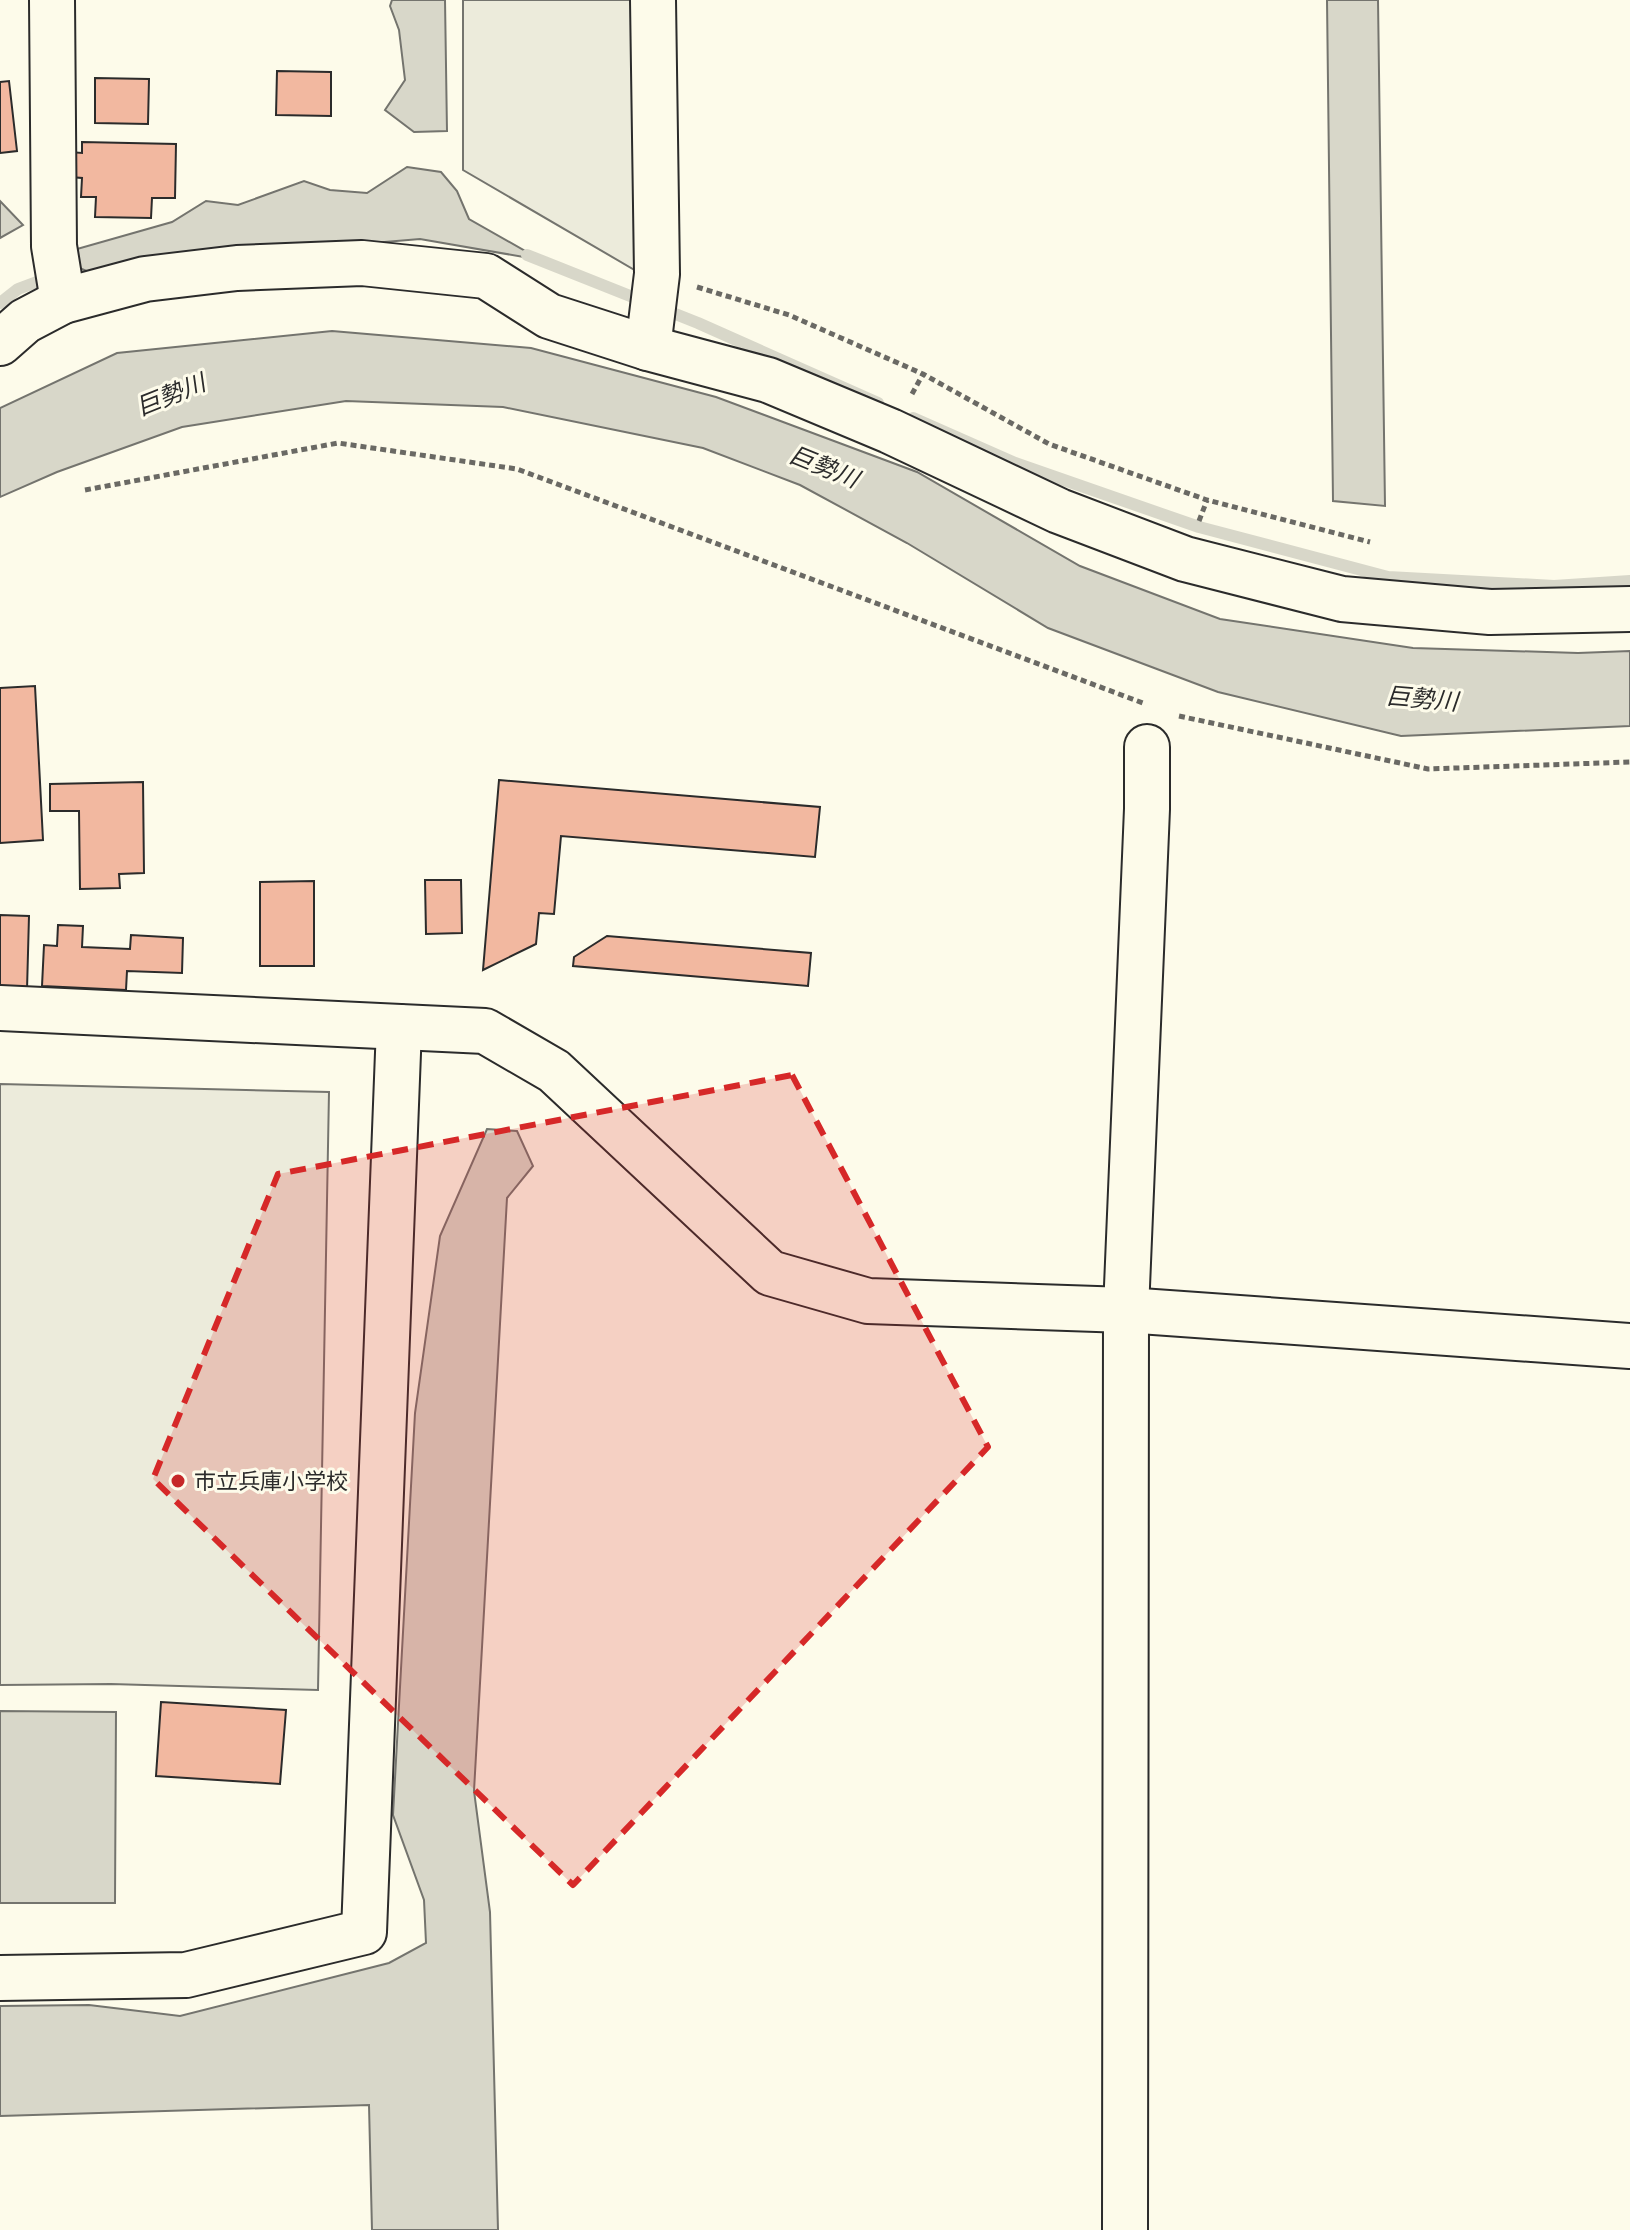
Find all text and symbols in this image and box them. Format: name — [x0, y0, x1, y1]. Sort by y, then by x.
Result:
water label: 巨勢川 — [132, 366, 212, 421]
water label: 巨勢川 — [785, 440, 866, 495]
water label: 巨勢川 — [1385, 681, 1462, 716]
place label: 市立兵庫小学校 — [194, 1468, 348, 1495]
marker: 市立兵庫小学校 — [169, 1472, 187, 1490]

